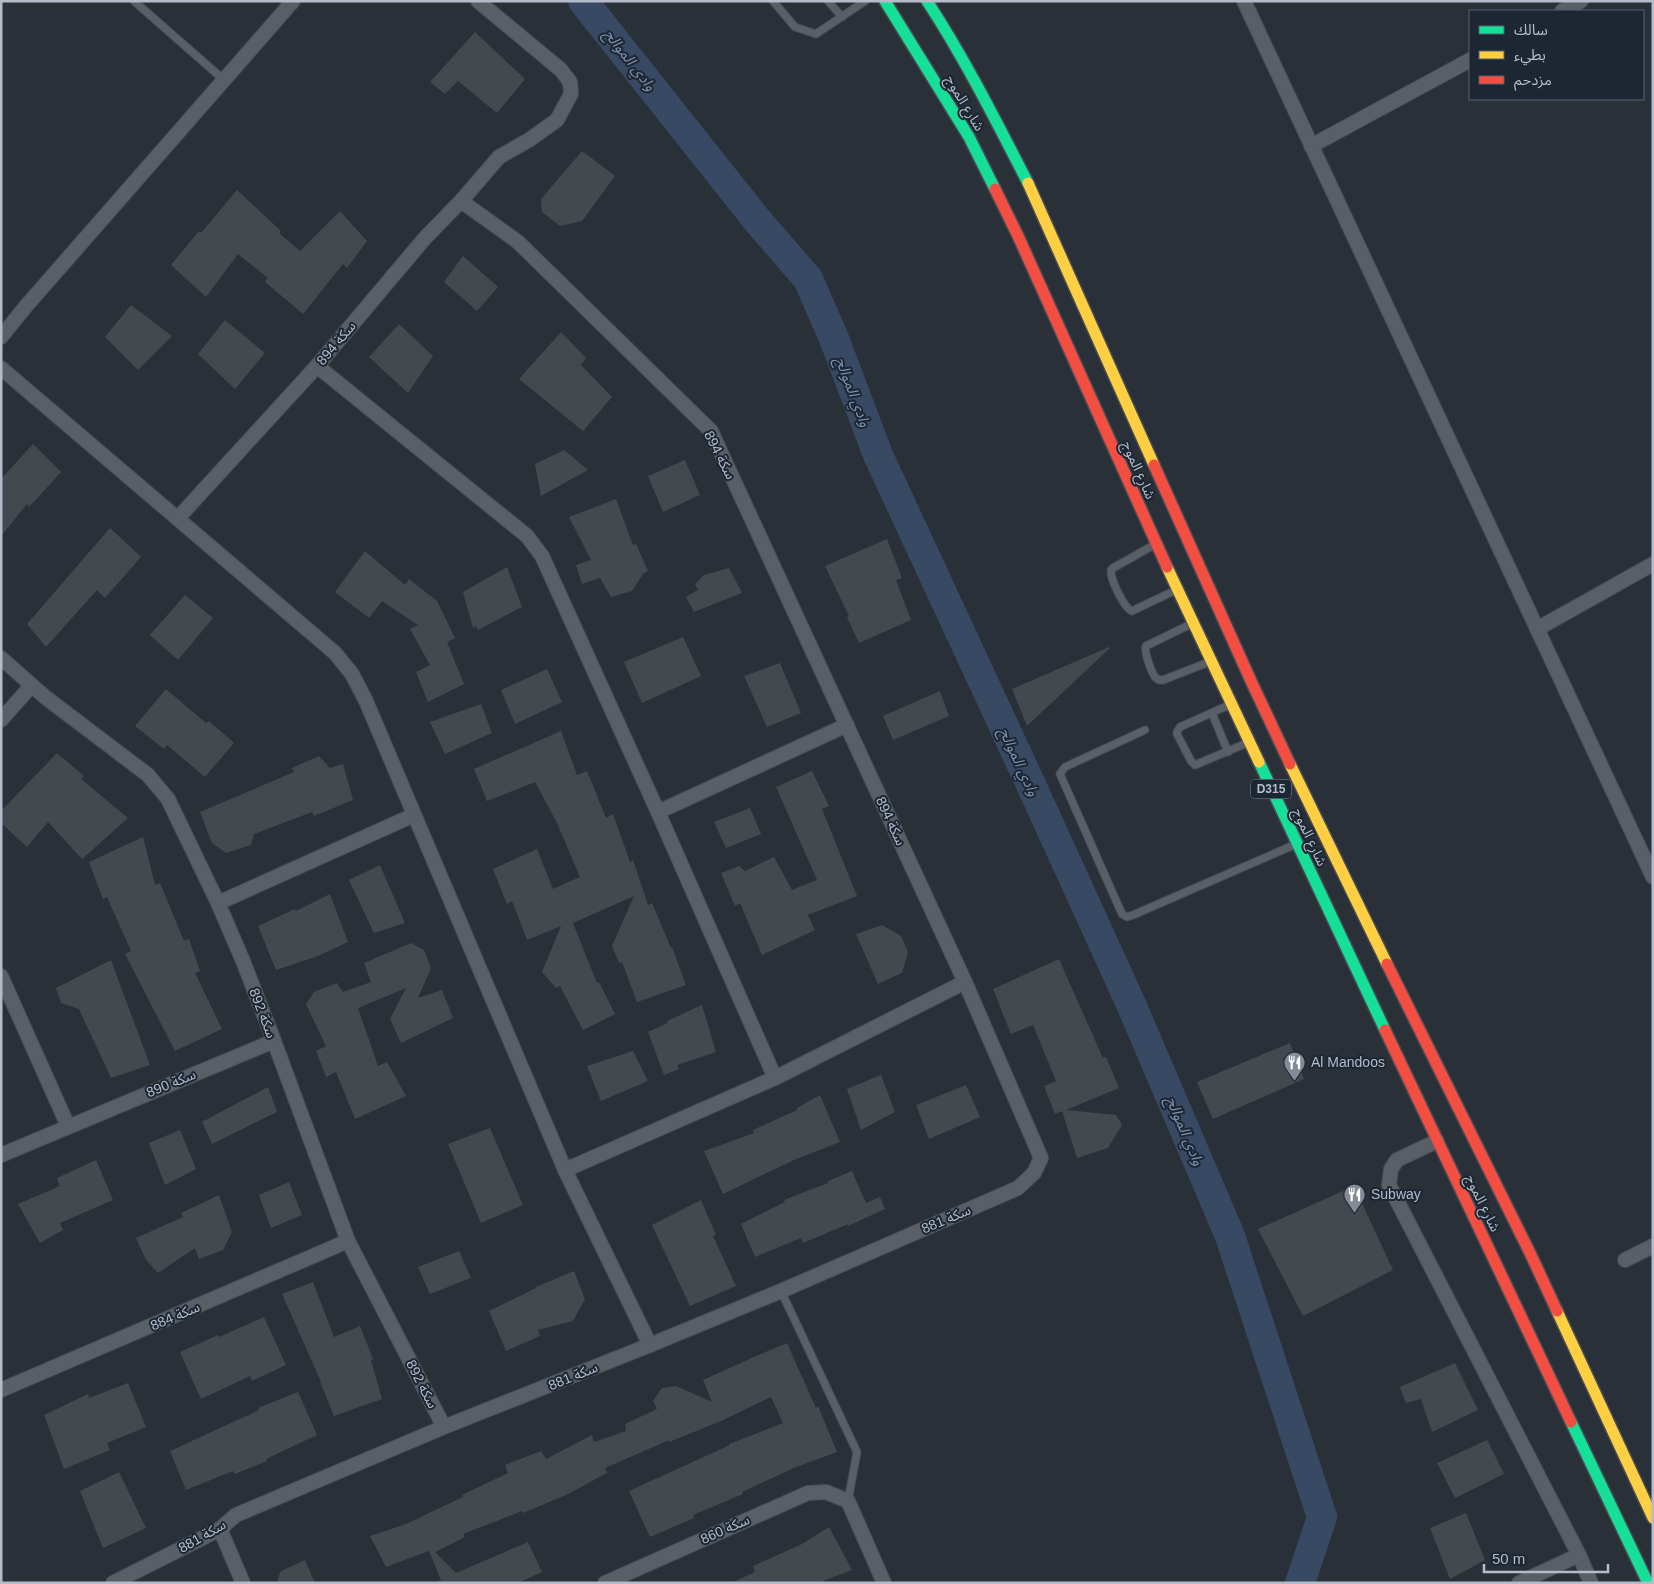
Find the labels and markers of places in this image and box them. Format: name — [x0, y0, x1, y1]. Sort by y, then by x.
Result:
restaurant icon: Al Mandoos — [1283, 1050, 1307, 1081]
place label: Al Mandoos — [1311, 1054, 1385, 1070]
restaurant icon: Subway — [1343, 1182, 1367, 1213]
place label: Subway — [1371, 1186, 1421, 1202]

